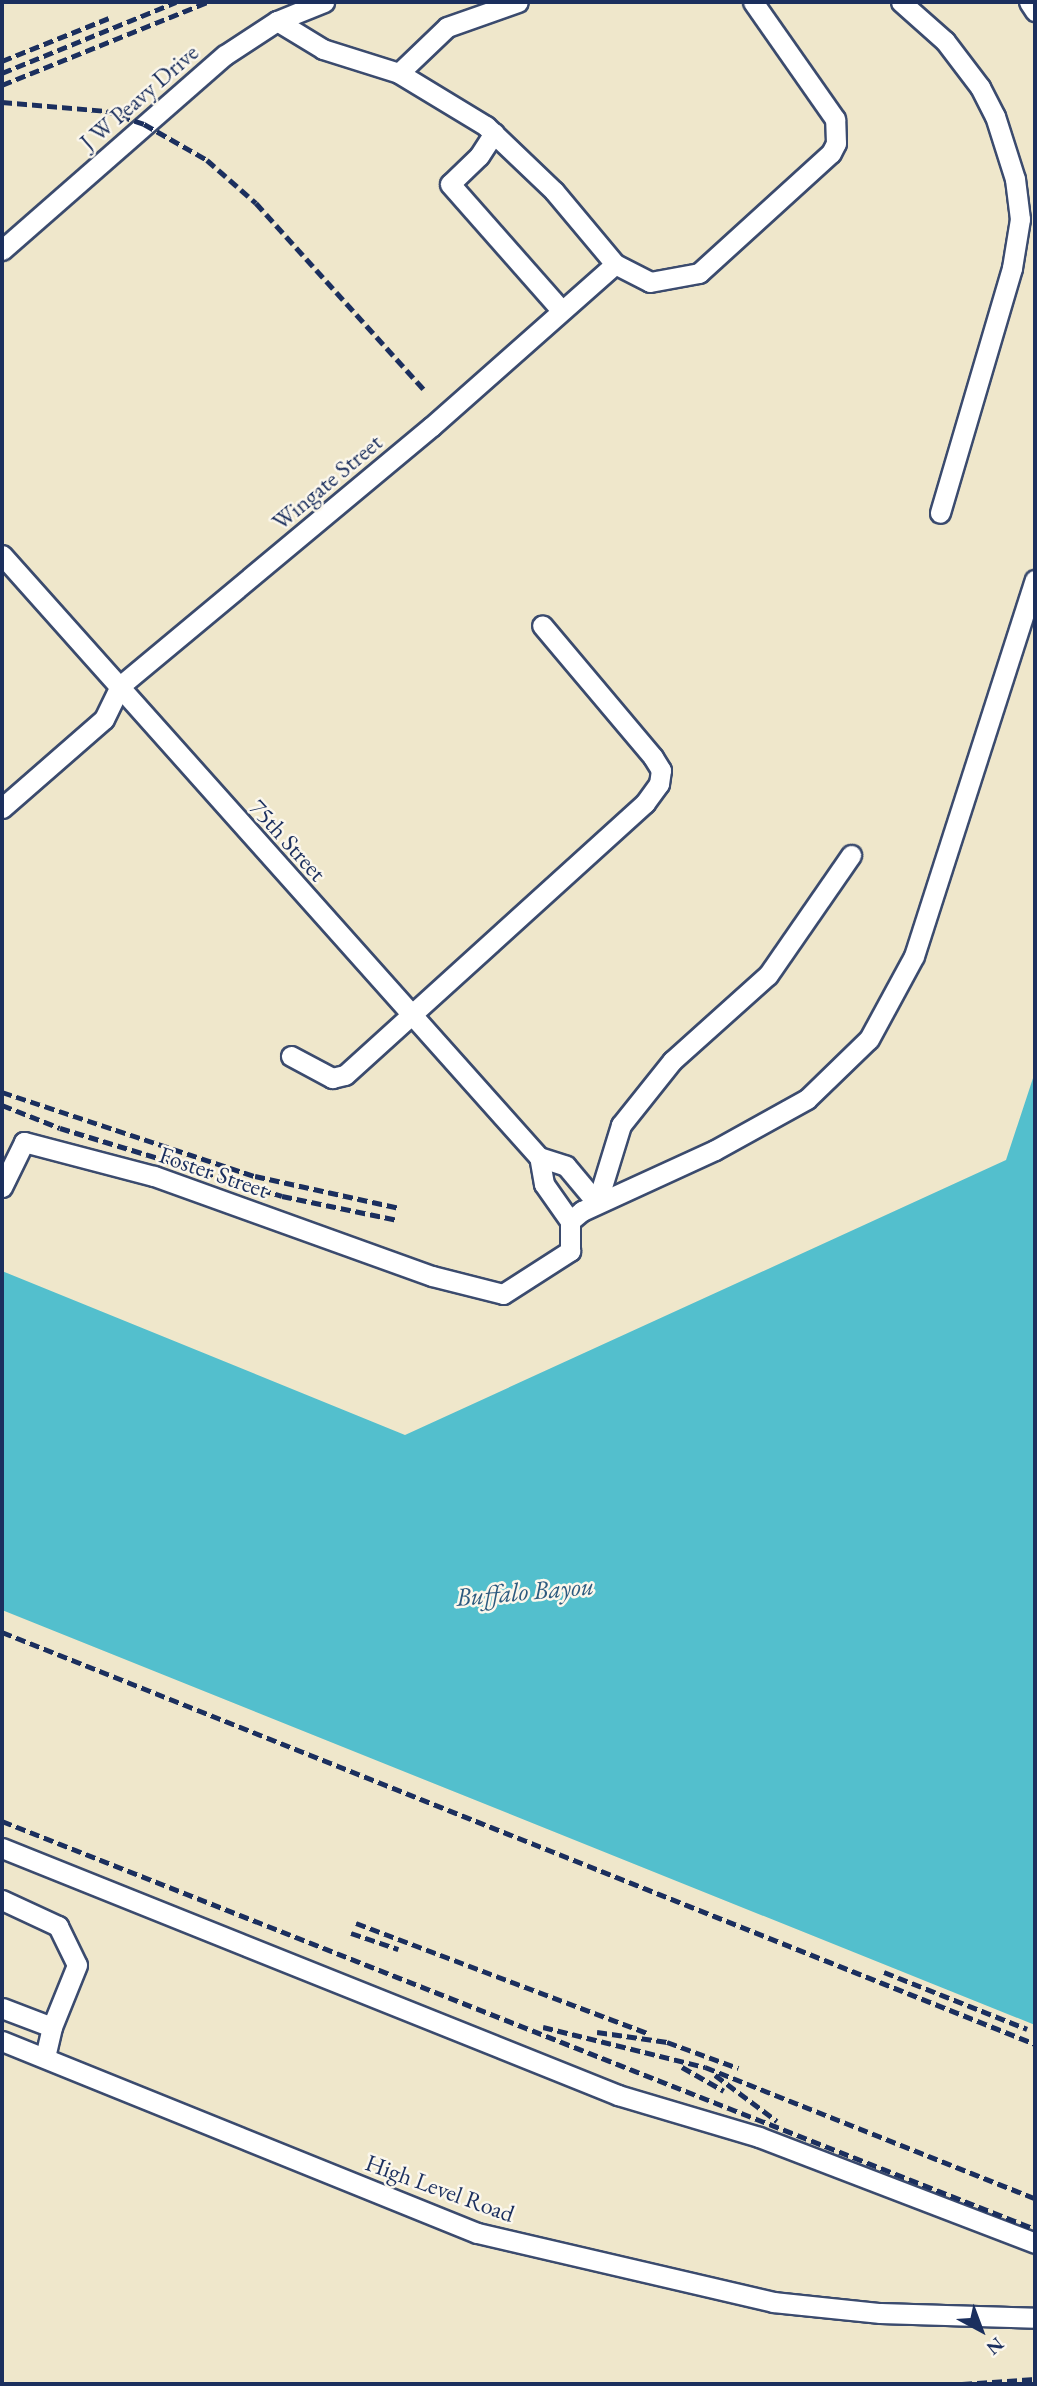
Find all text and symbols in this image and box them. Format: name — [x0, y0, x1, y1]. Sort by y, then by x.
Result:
street label: J W Peavy Drive — [74, 38, 204, 156]
street label: Wingate Street — [266, 428, 388, 536]
street label: 75th Street — [244, 793, 332, 887]
street label: Foster Street — [156, 1140, 272, 1204]
water label: Buffalo Bayou — [455, 1570, 595, 1614]
street label: High Level Road — [362, 2148, 518, 2228]
north arrow — [946, 2295, 1016, 2365]
text: N — [981, 2332, 1009, 2361]

